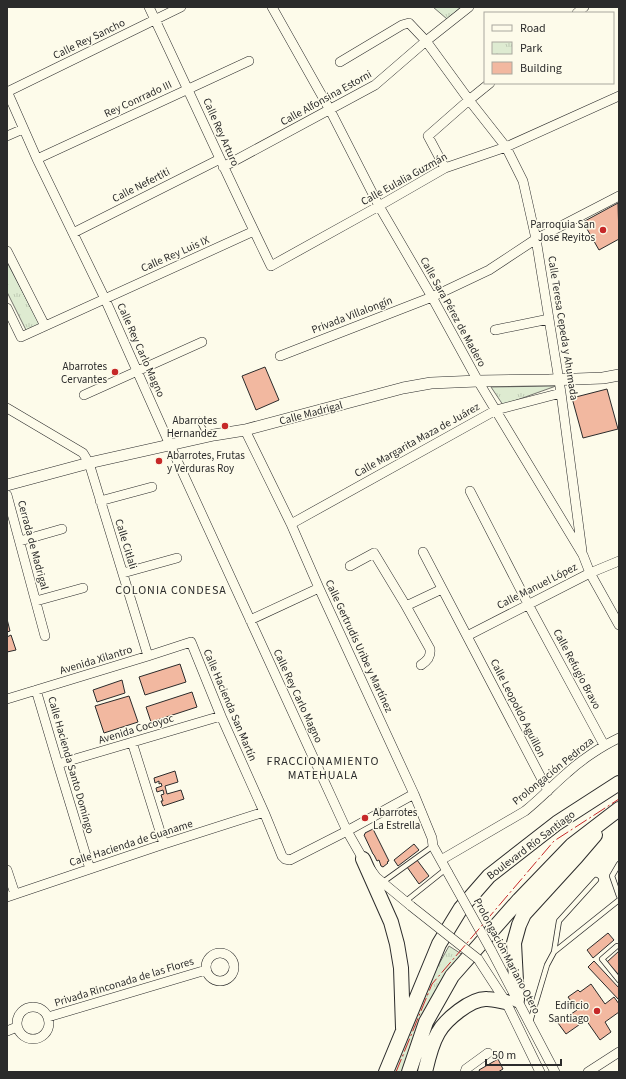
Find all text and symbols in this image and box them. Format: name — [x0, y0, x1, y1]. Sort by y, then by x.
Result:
legend — [484, 12, 614, 84]
street label: Calle Rey Sancho — [50, 15, 128, 63]
text: Road — [520, 20, 546, 37]
text: Park — [520, 40, 542, 57]
text: Building — [520, 60, 562, 77]
street label: Calle Alfonsina Estorni — [278, 67, 374, 129]
street label: Rey Conrrado III — [102, 77, 174, 121]
street label: Calle Rey Arturo — [199, 95, 243, 169]
street label: Calle Eulalia Guzmán — [358, 149, 450, 209]
street label: Calle Nefertiti — [110, 164, 172, 206]
place label: Parroquia San Jose Reyitos — [530, 217, 595, 245]
marker: Parroquia San Jose Reyitos — [598, 225, 608, 235]
street label: Calle Rey Luis IX — [138, 232, 212, 276]
street label: Calle Sara Pérez de Madero — [416, 254, 490, 370]
street label: Calle Teresa Cepeda y Ahumada — [544, 255, 582, 401]
street label: Privada Villalongín — [309, 293, 395, 337]
street label: Calle Rey Carlo Magno — [113, 300, 169, 400]
place label: Abarrotes Cervantes — [61, 359, 107, 387]
marker: Abarrotes Cervantes — [110, 367, 120, 377]
street label: Calle Madrigal — [278, 397, 345, 429]
street label: Calle Margarita Maza de Juárez — [352, 399, 483, 481]
place label: Abarrotes Hernandez — [167, 413, 217, 441]
marker: Abarrotes Hernandez — [220, 421, 230, 431]
place label: Abarrotes, Frutas y Verduras Roy — [167, 448, 245, 476]
marker: Abarrotes, Frutas y Verduras Roy — [154, 456, 164, 466]
street label: Cerrada de Madrigal — [14, 499, 52, 592]
street label: Calle Citlali — [111, 517, 141, 571]
street label: Calle Manuel López — [494, 559, 580, 613]
street label: Calle Gertrudis Uribe y Martínez — [322, 577, 397, 715]
district label: COLONIA CONDESA — [115, 582, 227, 599]
street label: Calle Refugio Bravo — [550, 626, 605, 712]
street label: Avenida Xilantro — [58, 642, 134, 678]
street label: Calle Hacienda San Martín — [200, 647, 260, 763]
street label: Calle Rey Carlo Magno — [270, 647, 326, 745]
street label: Calle Leopoldo Aguillon — [487, 656, 549, 760]
street label: Calle Hacienda Santo Domingo — [44, 695, 98, 835]
street label: Avenida Cocoyoc — [96, 710, 176, 748]
street label: Prolongación Pedroza — [509, 734, 597, 808]
district label: FRACCIONAMIENTO MATEHUALA — [267, 753, 379, 784]
place label: Abarrotes La Estrella — [373, 805, 420, 833]
street label: Boulevard Río Santiago — [484, 807, 578, 883]
marker: Abarrotes La Estrella — [360, 813, 370, 823]
street label: Calle Hacienda de Guaname — [67, 816, 195, 870]
street label: Prolongación Mariano Otero — [470, 895, 544, 1017]
street label: Privada Rinconada de las Flores — [52, 954, 196, 1010]
place label: Edificio Santiago — [548, 998, 589, 1026]
marker: Edificio Santiago — [592, 1006, 602, 1016]
scale bar — [486, 1041, 561, 1067]
text: 50 m — [492, 1047, 516, 1064]

